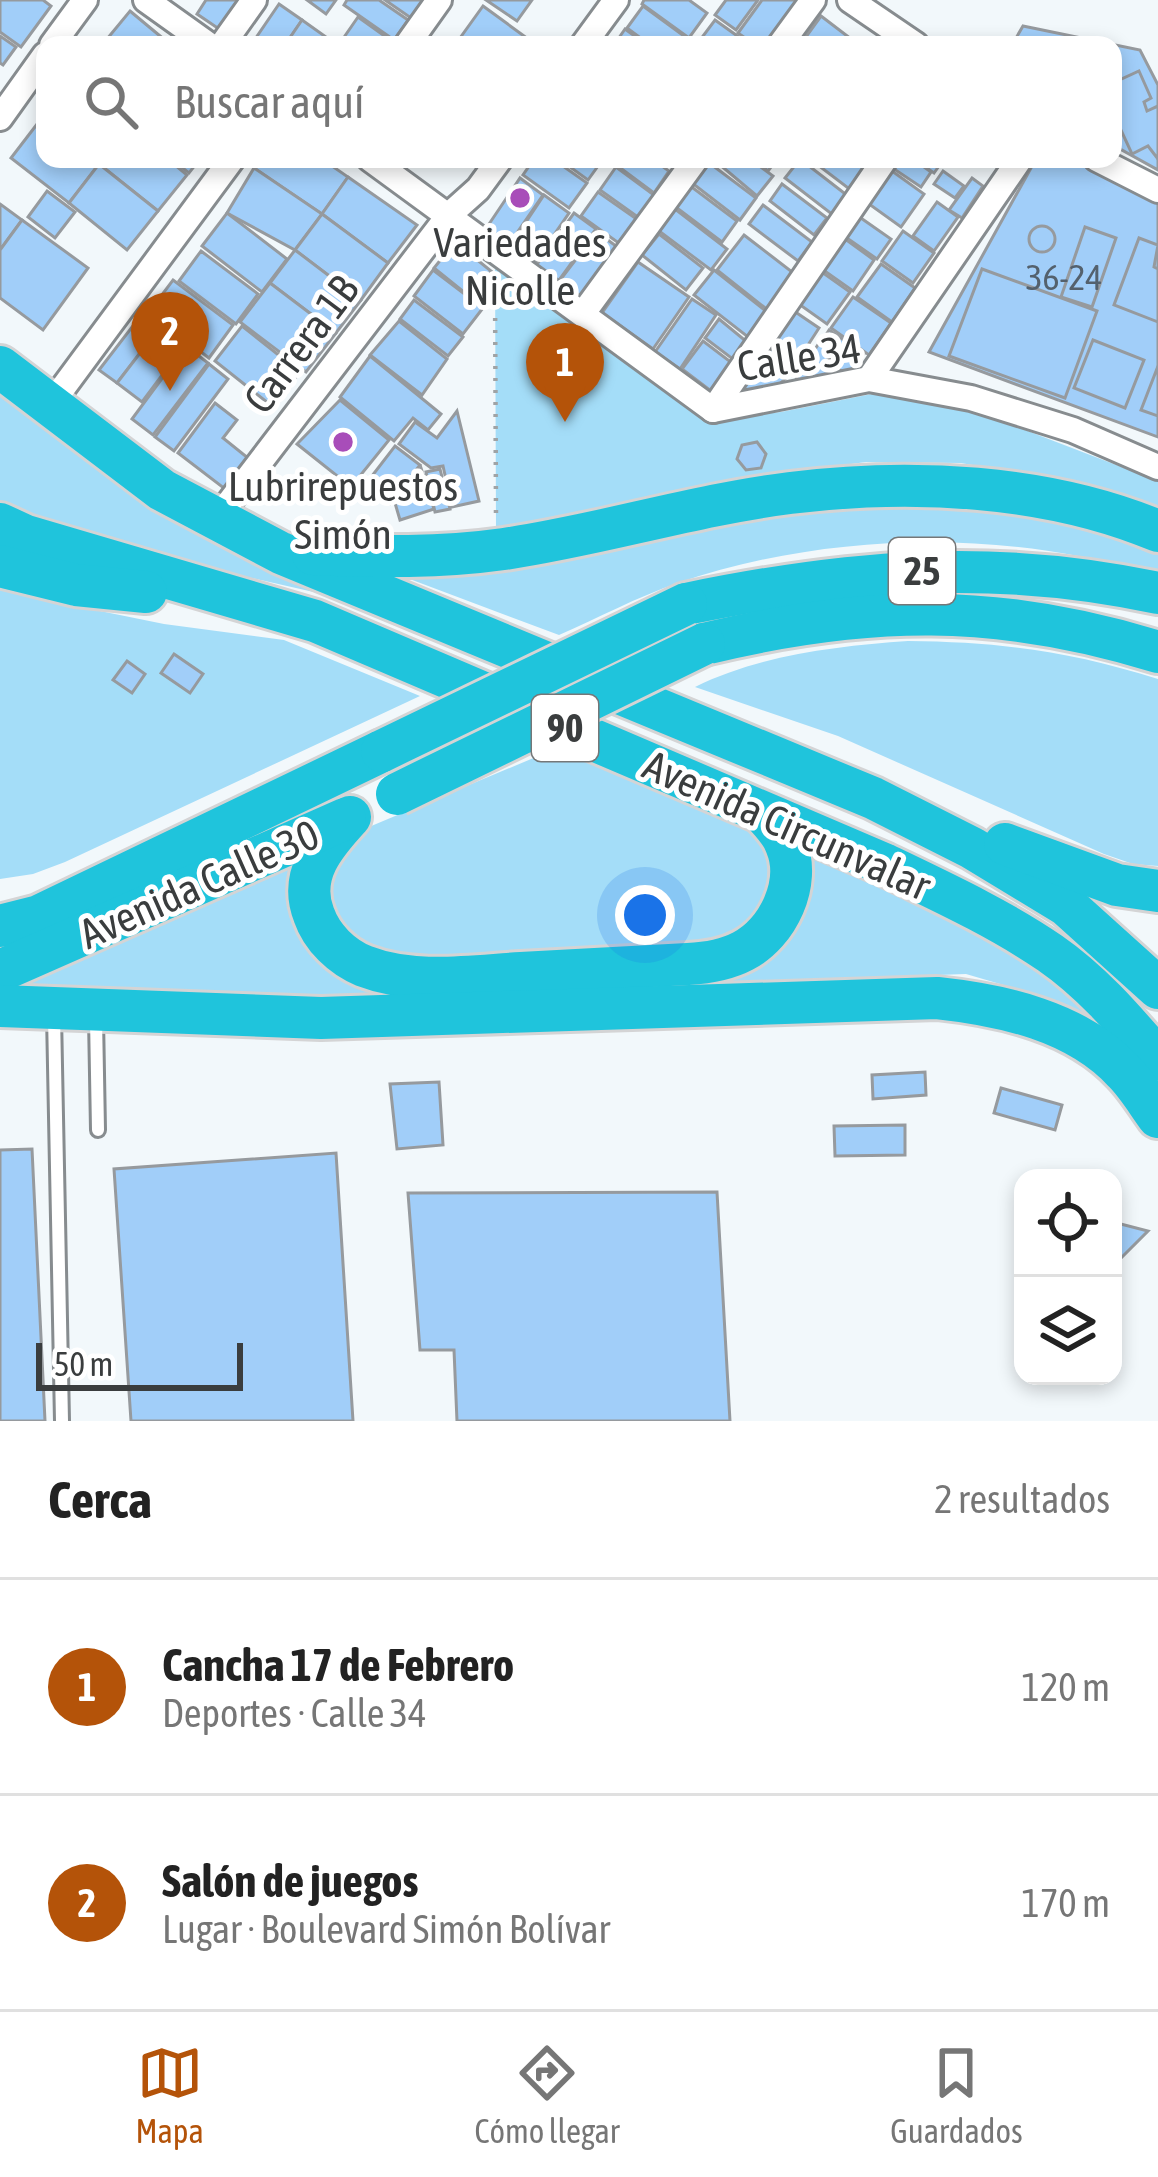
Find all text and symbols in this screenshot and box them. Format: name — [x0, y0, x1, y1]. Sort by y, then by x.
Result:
search box — [36, 36, 1122, 168]
icon: search — [78, 69, 144, 135]
text: Buscar aquí — [174, 76, 364, 128]
marker: Variedades Nicolle — [507, 185, 533, 211]
place label: Variedades Nicolle — [434, 218, 607, 314]
house number: 36-24 — [1026, 256, 1102, 298]
street label: Carrera 1B — [234, 266, 368, 422]
pin: 2 — [131, 292, 209, 391]
pin: 1 — [526, 323, 604, 422]
street label: Calle 34 — [734, 324, 864, 390]
marker: Lubrirepuestos Simón — [330, 429, 356, 455]
place label: Lubrirepuestos Simón — [228, 462, 458, 558]
road number: 25 — [889, 538, 955, 604]
road number: 90 — [532, 695, 598, 761]
street label: Avenida Circunvalar — [636, 740, 938, 910]
street label: Avenida Calle 30 — [72, 810, 326, 958]
your location — [615, 885, 675, 945]
map controls — [1014, 1169, 1122, 1385]
button: locate — [1014, 1169, 1122, 1277]
button: layers — [1014, 1277, 1122, 1385]
scale bar — [36, 1337, 243, 1390]
text: 50 m — [54, 1345, 113, 1383]
text: Cerca — [48, 1470, 152, 1529]
text: 2 resultados — [934, 1477, 1110, 1521]
text: Cancha 17 de Febrero — [162, 1639, 514, 1691]
text: 1 — [78, 1665, 96, 1709]
text: 120 m — [1022, 1665, 1110, 1709]
text: Deportes · Calle 34 — [162, 1691, 427, 1735]
text: Salón de juegos — [162, 1855, 418, 1907]
text: 2 — [78, 1881, 96, 1925]
text: 170 m — [1022, 1881, 1110, 1925]
text: Lugar · Boulevard Simón Bolívar — [162, 1907, 610, 1951]
tab: Mapa — [135, 2040, 204, 2150]
tab: Cómo llegar — [475, 2040, 620, 2150]
tab: Guardados — [890, 2040, 1023, 2150]

